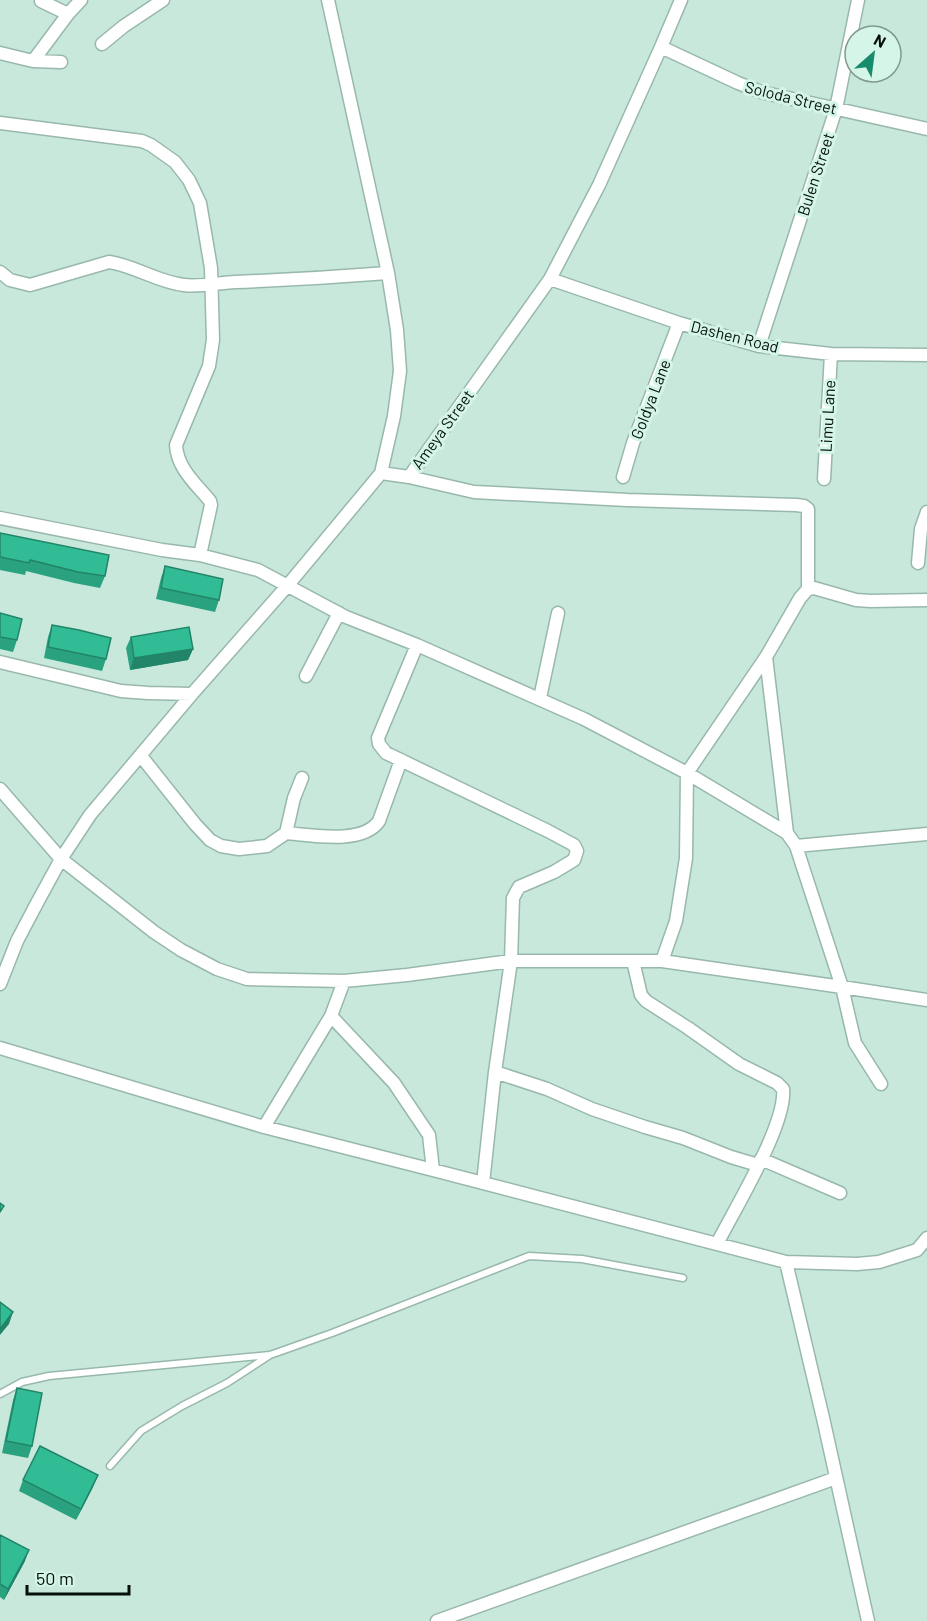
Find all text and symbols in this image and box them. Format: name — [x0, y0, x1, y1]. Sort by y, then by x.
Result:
north arrow — [843, 24, 903, 84]
text: N — [871, 29, 889, 51]
street label: Soloda Street — [743, 76, 839, 118]
street label: Bulen Street — [793, 130, 837, 218]
street label: Dashen Road — [689, 316, 781, 356]
street label: Goldya Lane — [626, 356, 674, 442]
street label: Limu Lane — [816, 379, 838, 453]
street label: Ameya Street — [407, 386, 477, 472]
scale bar — [27, 1558, 129, 1596]
text: 50 m — [36, 1567, 74, 1589]

